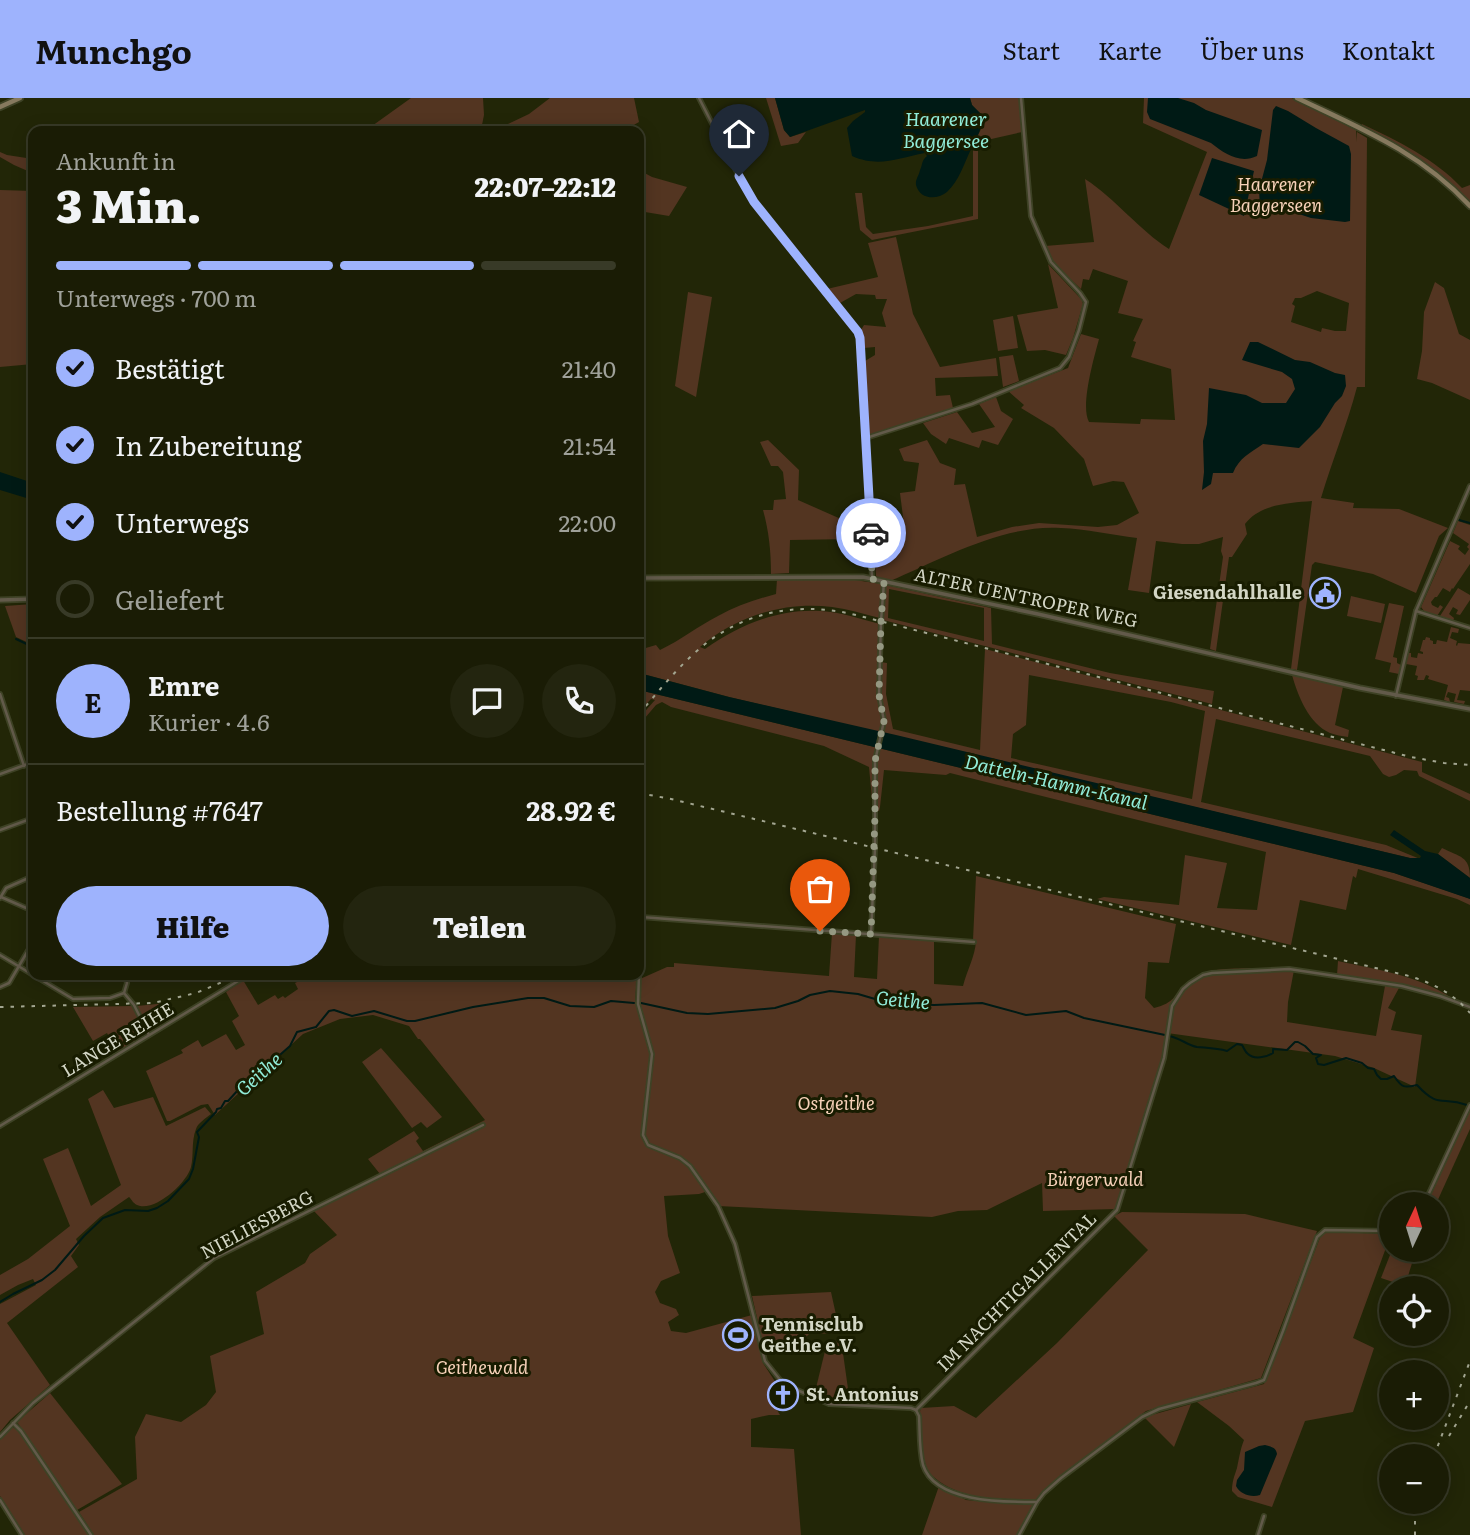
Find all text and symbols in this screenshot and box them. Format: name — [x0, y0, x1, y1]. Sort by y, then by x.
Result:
text: Munchgo — [35, 25, 192, 74]
text: Start — [1003, 32, 1060, 67]
text: Karte — [1098, 32, 1162, 67]
text: Über uns — [1200, 32, 1304, 67]
text: Kontakt — [1342, 32, 1435, 67]
pin — [709, 104, 769, 176]
water label: Haarener Baggersee — [903, 104, 989, 154]
icon: home — [720, 115, 758, 153]
text: Ankunft in — [56, 143, 176, 177]
text: 22:07–22:12 — [475, 166, 616, 205]
text: 3 Min. — [56, 169, 202, 237]
park label: Haarener Baggerseen — [1230, 170, 1322, 218]
text: Unterwegs · 700 m — [56, 280, 257, 314]
text: Bestätigt — [115, 348, 224, 387]
icon: check — [56, 349, 94, 387]
text: 21:40 — [562, 351, 616, 385]
text: In Zubereitung — [115, 425, 302, 464]
icon: check — [56, 426, 94, 464]
text: 21:54 — [563, 428, 616, 462]
courier — [836, 498, 906, 568]
text: Unterwegs — [115, 502, 249, 541]
icon: check — [56, 503, 94, 541]
text: 22:00 — [558, 505, 616, 539]
icon: car — [852, 514, 890, 552]
street label: ALTER UENTROPER WEG — [912, 560, 1141, 633]
public building icon: Giesendahlhalle — [1308, 576, 1342, 610]
place label: Giesendahlhalle — [1153, 578, 1302, 605]
text: Geliefert — [115, 579, 224, 618]
button: chat — [450, 664, 524, 738]
button: phone — [542, 664, 616, 738]
text: Emre — [148, 665, 219, 704]
text: E — [84, 682, 102, 721]
text: Kurier · 4.6 — [148, 704, 270, 738]
water label: Datteln-Hamm-Kanal — [962, 746, 1151, 816]
text: Bestellung #7647 — [56, 790, 263, 829]
text: 28.92 € — [526, 790, 616, 829]
pin — [790, 859, 850, 931]
icon: bag — [801, 870, 839, 908]
button: Hilfe — [56, 886, 329, 966]
button: Teilen — [343, 886, 616, 966]
water label: Geithe — [875, 983, 931, 1015]
street label: LANGE REIHE — [56, 995, 178, 1083]
water label: Geithe — [229, 1045, 288, 1102]
park label: Ostgeithe — [797, 1089, 875, 1116]
park label: Bürgerwald — [1046, 1165, 1144, 1192]
street label: NIELIESBERG — [195, 1183, 317, 1265]
north arrow — [1379, 1192, 1449, 1262]
map controls — [1379, 1192, 1449, 1514]
street label: IM NACHTIGALLENTAL — [930, 1205, 1102, 1377]
button: locate — [1379, 1276, 1449, 1346]
place label: Tennisclub Geithe e.V. — [761, 1310, 864, 1358]
sports icon: Tennisclub Geithe e.V. — [721, 1318, 755, 1352]
park label: Geithewald — [436, 1353, 529, 1380]
button: + — [1379, 1360, 1449, 1430]
church icon: St. Antonius — [766, 1378, 800, 1412]
place label: St. Antonius — [806, 1380, 919, 1407]
button: − — [1379, 1444, 1449, 1514]

